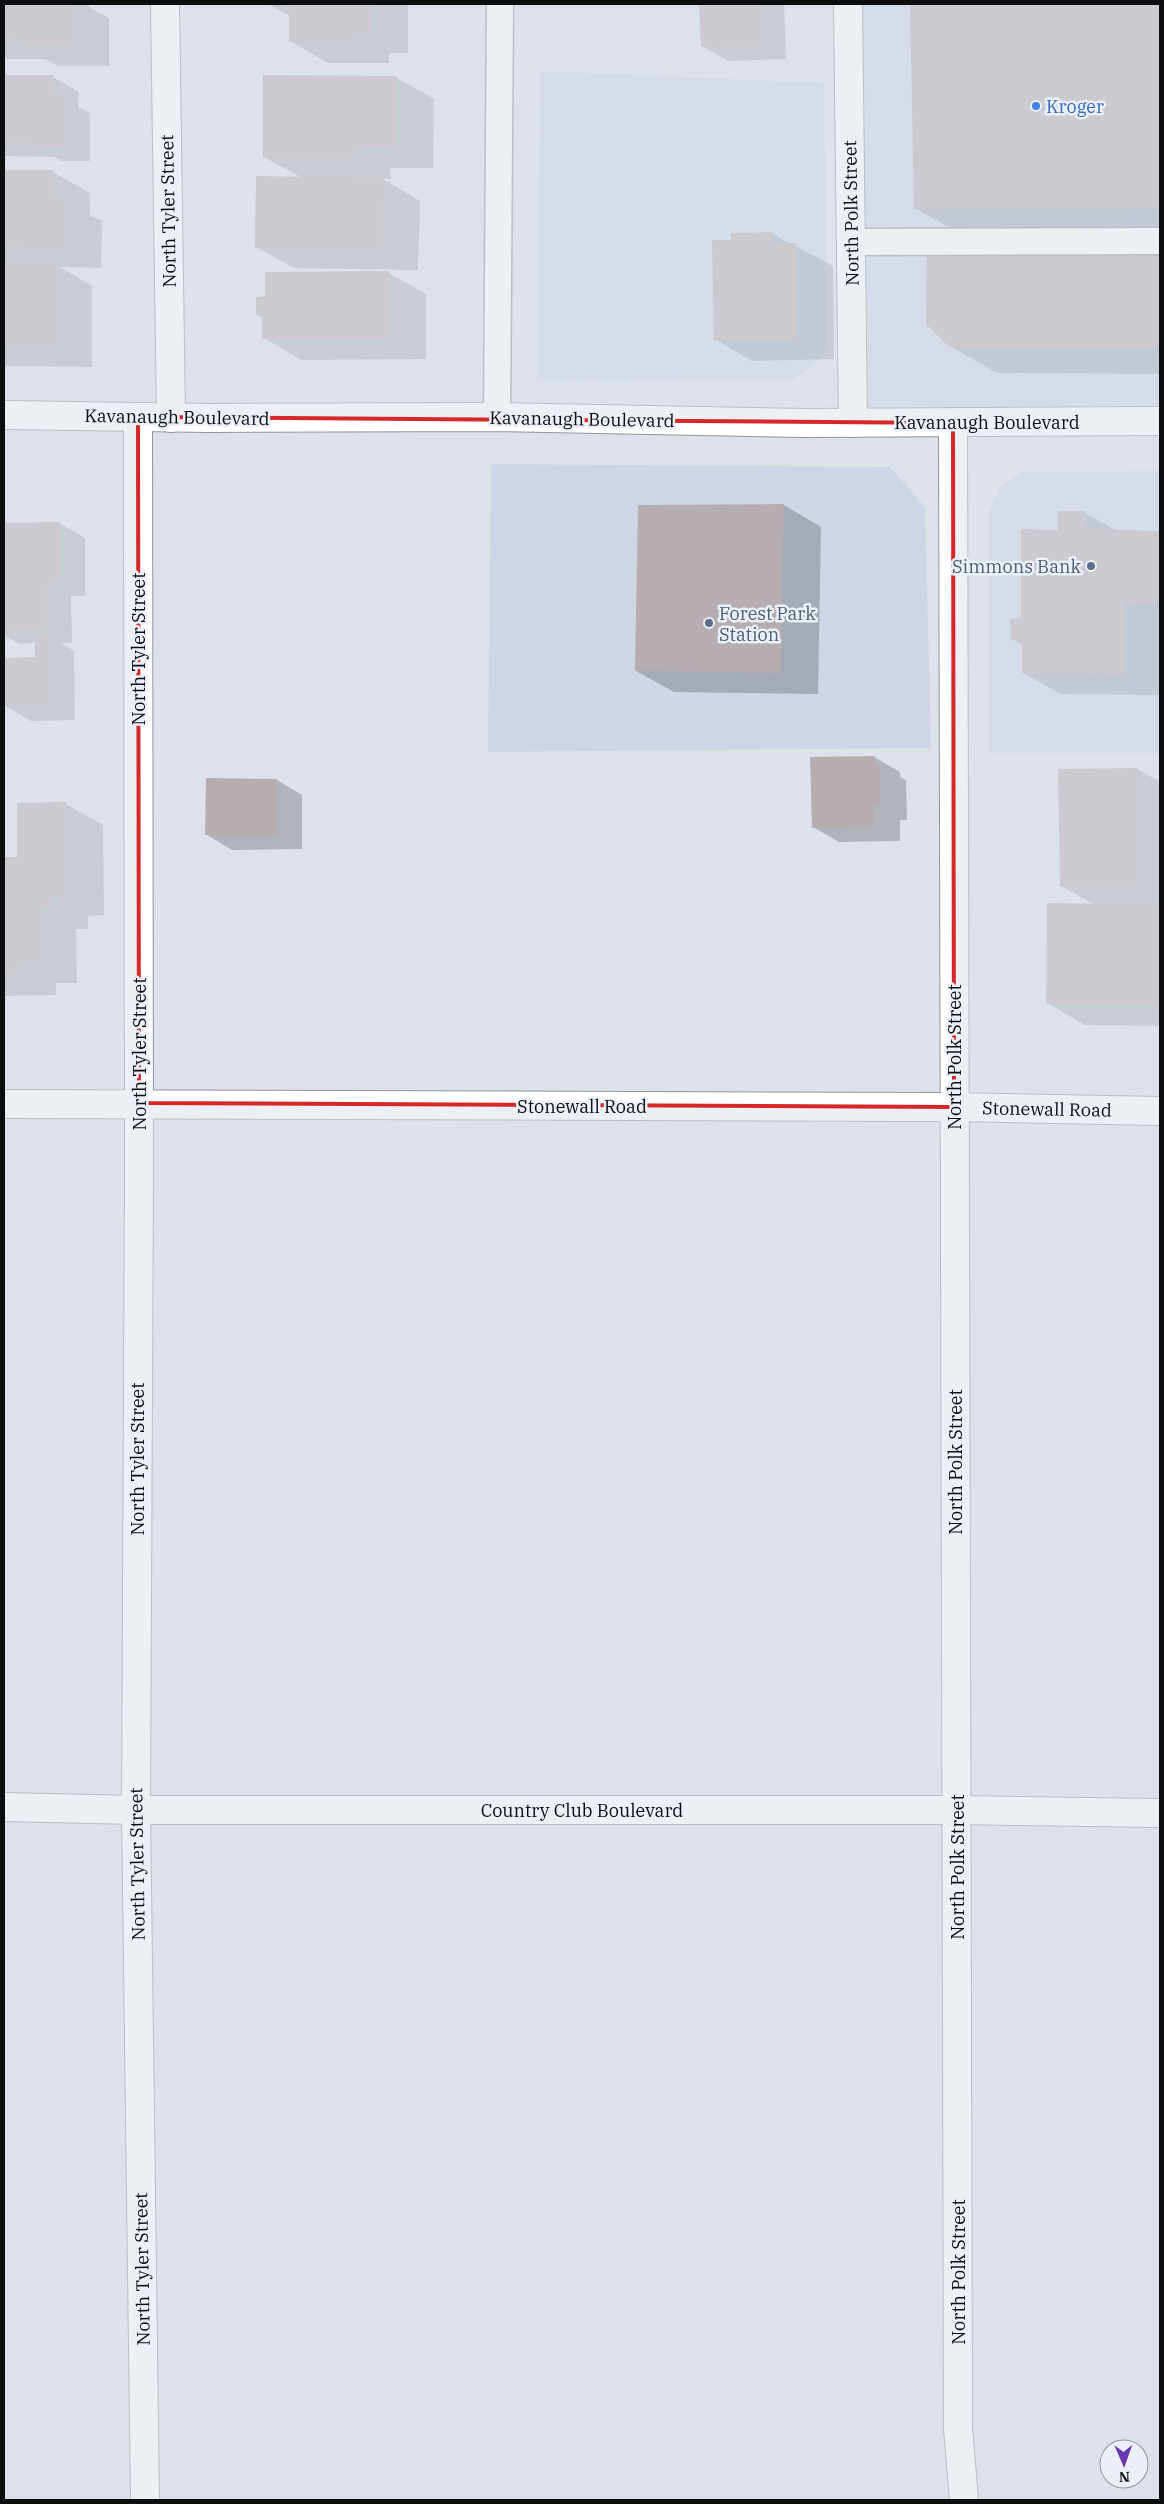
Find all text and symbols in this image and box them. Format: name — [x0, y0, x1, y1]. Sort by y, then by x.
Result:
place label: Kroger — [1046, 95, 1104, 118]
marker: Kroger — [1030, 100, 1042, 112]
street label: North Tyler Street — [155, 134, 181, 288]
street label: North Polk Street — [838, 140, 864, 286]
street label: Kavanaugh Boulevard — [84, 404, 270, 430]
street label: Kavanaugh Boulevard — [489, 406, 675, 432]
street label: Kavanaugh Boulevard — [894, 411, 1080, 434]
place label: Simmons Bank — [952, 555, 1081, 578]
marker: Simmons Bank — [1085, 560, 1097, 572]
street label: North Tyler Street — [127, 572, 150, 726]
place label: Forest Park Station — [719, 602, 816, 646]
marker: Forest Park Station — [703, 617, 715, 629]
street label: North Tyler Street — [128, 977, 151, 1131]
street label: North Polk Street — [943, 984, 966, 1130]
street label: Stonewall Road — [517, 1095, 647, 1118]
street label: Stonewall Road — [982, 1096, 1112, 1122]
street label: North Tyler Street — [126, 1382, 149, 1536]
street label: North Polk Street — [944, 1389, 967, 1535]
street label: North Tyler Street — [124, 1787, 150, 1941]
street label: North Polk Street — [946, 1794, 969, 1940]
street label: Country Club Boulevard — [481, 1799, 683, 1822]
street label: North Tyler Street — [129, 2192, 155, 2346]
street label: North Polk Street — [947, 2199, 970, 2345]
north arrow — [1099, 2439, 1149, 2489]
text: N — [1119, 2468, 1130, 2486]

